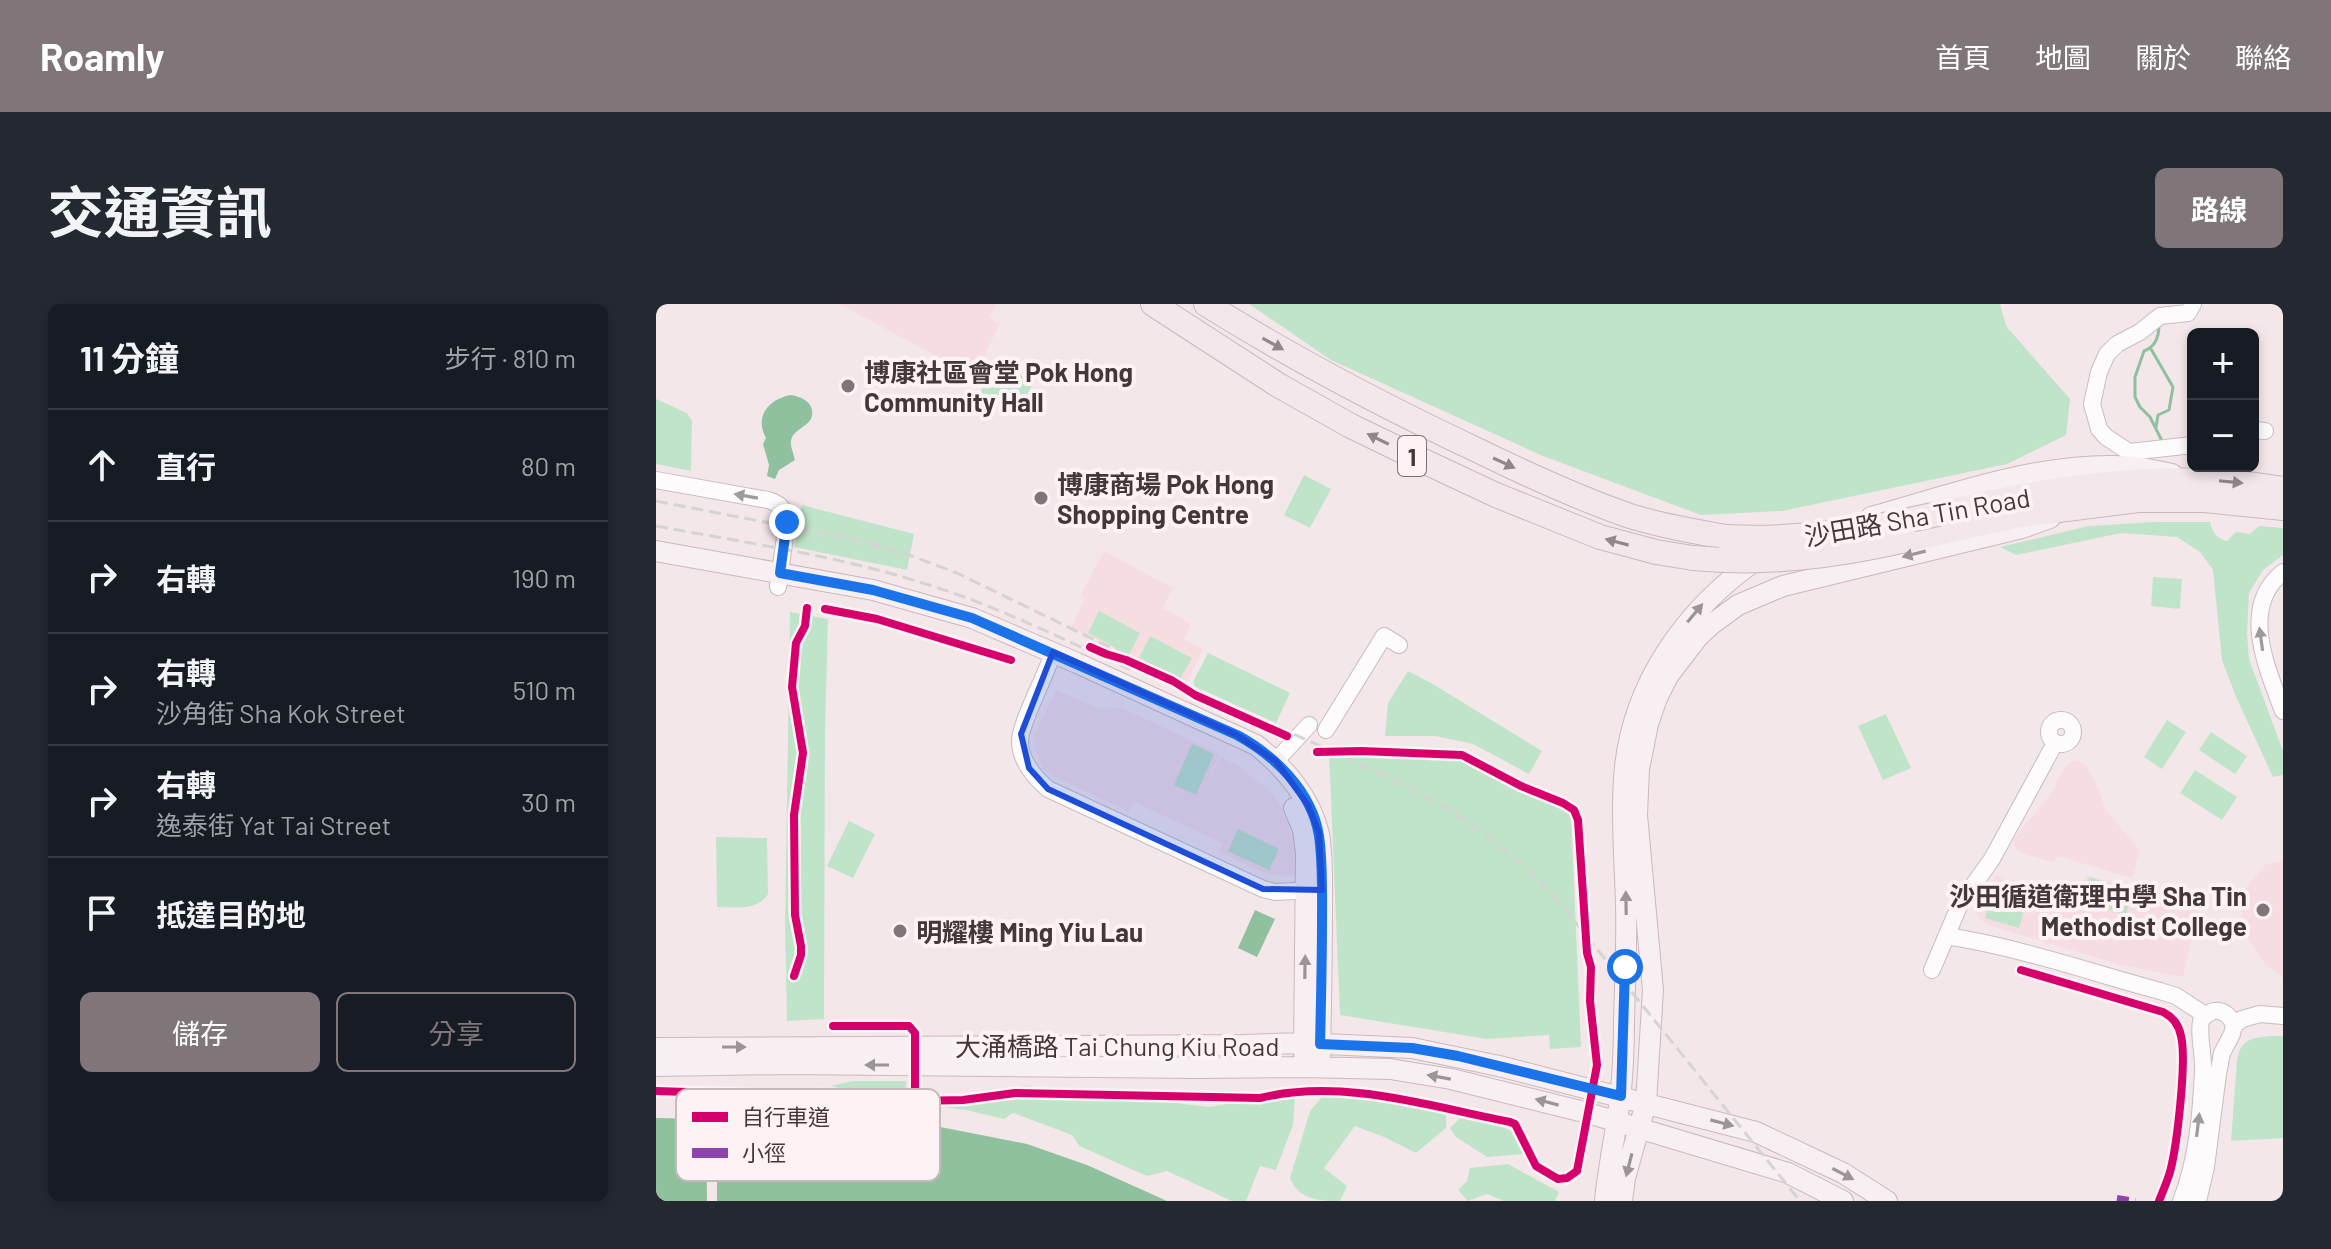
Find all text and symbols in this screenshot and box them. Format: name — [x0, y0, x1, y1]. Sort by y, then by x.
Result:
text: Roamly — [40, 33, 164, 79]
text: 首頁 — [1935, 40, 1991, 74]
text: 地圖 — [2035, 40, 2091, 74]
text: 關於 — [2135, 40, 2191, 74]
text: 聯絡 — [2235, 40, 2291, 74]
button: 路線 — [2155, 168, 2283, 248]
text: 交通資訊 — [48, 177, 272, 244]
map controls — [2187, 328, 2259, 472]
button: + — [2187, 328, 2259, 400]
text: 11 分鐘 — [80, 337, 179, 378]
one-way arrow — [1262, 337, 1284, 351]
text: 步行 · 810 m — [445, 342, 576, 373]
place label: 博康社區會堂 Pok Hong Community Hall — [864, 356, 1133, 417]
marker: 博康社區會堂 Pok Hong Community Hall — [839, 377, 857, 395]
button: − — [2187, 400, 2259, 472]
one-way arrow — [1367, 432, 1390, 446]
road number: 1 — [1398, 436, 1426, 476]
icon: ahead — [80, 443, 124, 487]
text: 直行 — [156, 448, 216, 484]
text: 80 m — [521, 450, 576, 481]
one-way arrow — [1492, 456, 1516, 470]
place label: 博康商場 Pok Hong Shopping Centre — [1057, 468, 1274, 529]
one-way arrow — [2219, 476, 2244, 489]
street label: 沙田路 Sha Tin Road — [1802, 481, 2032, 551]
one-way arrow — [733, 489, 758, 502]
marker: 博康商場 Pok Hong Shopping Centre — [1032, 489, 1050, 507]
route end — [769, 504, 805, 540]
one-way arrow — [1604, 535, 1628, 548]
one-way arrow — [1902, 549, 1927, 561]
icon: right — [80, 555, 124, 599]
text: 右轉 — [156, 560, 216, 596]
text: 190 m — [512, 562, 576, 593]
one-way arrow — [1686, 604, 1703, 624]
one-way arrow — [2254, 626, 2267, 651]
text: 右轉 — [156, 654, 216, 690]
icon: right — [80, 667, 124, 711]
text: 510 m — [513, 674, 576, 705]
text: 沙角街 Sha Kok Street — [156, 697, 406, 728]
text: 右轉 — [156, 766, 216, 802]
icon: right — [80, 779, 124, 823]
text: 30 m — [521, 786, 576, 817]
text: 逸泰街 Yat Tai Street — [156, 809, 391, 840]
place label: 沙田循道衛理中學 Sha Tin Methodist College — [1949, 880, 2247, 941]
one-way arrow — [1620, 890, 1632, 915]
icon: arrive — [80, 891, 124, 935]
text: 抵達目的地 — [156, 896, 306, 932]
marker: 沙田循道衛理中學 Sha Tin Methodist College — [2254, 901, 2272, 919]
place label: 明耀樓 Ming Yiu Lau — [916, 916, 1143, 947]
marker: 明耀樓 Ming Yiu Lau — [891, 922, 909, 940]
route start — [1607, 949, 1643, 985]
one-way arrow — [1299, 954, 1312, 979]
button: 儲存 — [80, 992, 320, 1072]
button: 分享 — [336, 992, 576, 1072]
street label: 大涌橋路 Tai Chung Kiu Road — [955, 1030, 1279, 1061]
one-way arrow — [722, 1041, 747, 1053]
one-way arrow — [864, 1059, 889, 1071]
one-way arrow — [1427, 1071, 1452, 1083]
legend — [676, 1089, 940, 1181]
one-way arrow — [1534, 1095, 1559, 1107]
text: 自行車道 — [742, 1103, 830, 1129]
one-way arrow — [2191, 1112, 2204, 1137]
one-way arrow — [1709, 1117, 1734, 1129]
text: 小徑 — [742, 1139, 786, 1165]
one-way arrow — [1622, 1152, 1634, 1177]
one-way arrow — [1832, 1168, 1855, 1181]

